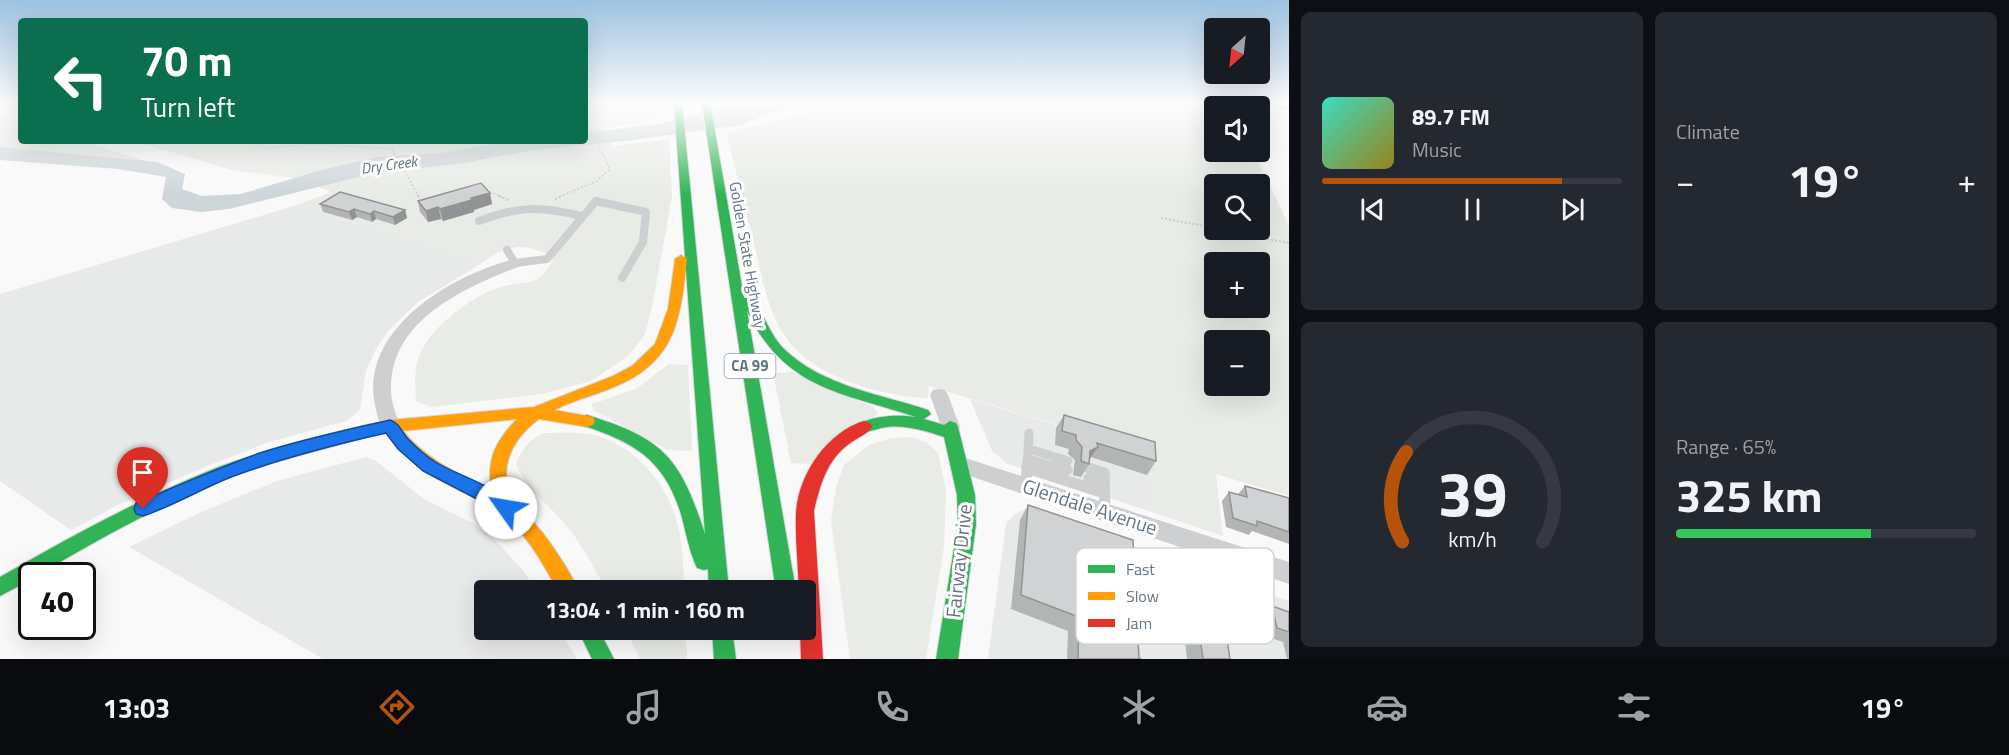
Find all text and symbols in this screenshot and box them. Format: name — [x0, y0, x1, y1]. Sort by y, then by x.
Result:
north arrow — [1204, 18, 1270, 84]
map controls — [1204, 18, 1270, 396]
text: 70 m — [141, 28, 233, 92]
icon: left — [42, 42, 120, 120]
text: Turn left — [141, 86, 235, 127]
button: sound — [1204, 96, 1270, 162]
text: 89.7 FM — [1412, 100, 1490, 134]
text: Climate — [1676, 116, 1740, 147]
text: Music — [1412, 134, 1462, 165]
text: 19° — [1788, 146, 1864, 214]
water label: Dry Creek — [359, 149, 421, 180]
text: − — [1676, 156, 1694, 206]
text: + — [1958, 156, 1976, 206]
button: search — [1204, 174, 1270, 240]
street label: Golden State Highway — [723, 180, 773, 331]
icon: previous — [1356, 193, 1389, 226]
icon: pause — [1456, 193, 1489, 226]
icon: next — [1556, 193, 1589, 226]
button: + — [1204, 252, 1270, 318]
button: − — [1204, 330, 1270, 396]
road number: CA 99 — [724, 354, 776, 378]
text: Range · 65% — [1676, 431, 1776, 462]
text: 39 — [1437, 445, 1507, 540]
pin — [117, 447, 168, 509]
icon: arrive — [126, 456, 159, 489]
text: 325 km — [1676, 461, 1822, 529]
street label: Glendale Avenue — [1019, 470, 1162, 543]
position arrow — [474, 476, 538, 540]
street label: Fairway Drive — [937, 503, 980, 619]
text: km/h — [1448, 523, 1496, 555]
legend — [1076, 548, 1274, 644]
text: Fast — [1126, 557, 1155, 581]
speed limit sign: 40 — [18, 562, 96, 640]
text: Slow — [1126, 584, 1159, 608]
text: 13:04 · 1 min · 160 m — [545, 593, 745, 627]
text: Jam — [1126, 611, 1152, 635]
icon: directions — [376, 686, 418, 728]
icon: music — [623, 686, 665, 728]
icon: phone — [871, 686, 913, 728]
icon: climate — [1118, 686, 1160, 728]
icon: car — [1366, 686, 1408, 728]
icon: filters — [1613, 686, 1655, 728]
text: 13:03 — [103, 687, 170, 728]
text: 19° — [1861, 687, 1906, 728]

